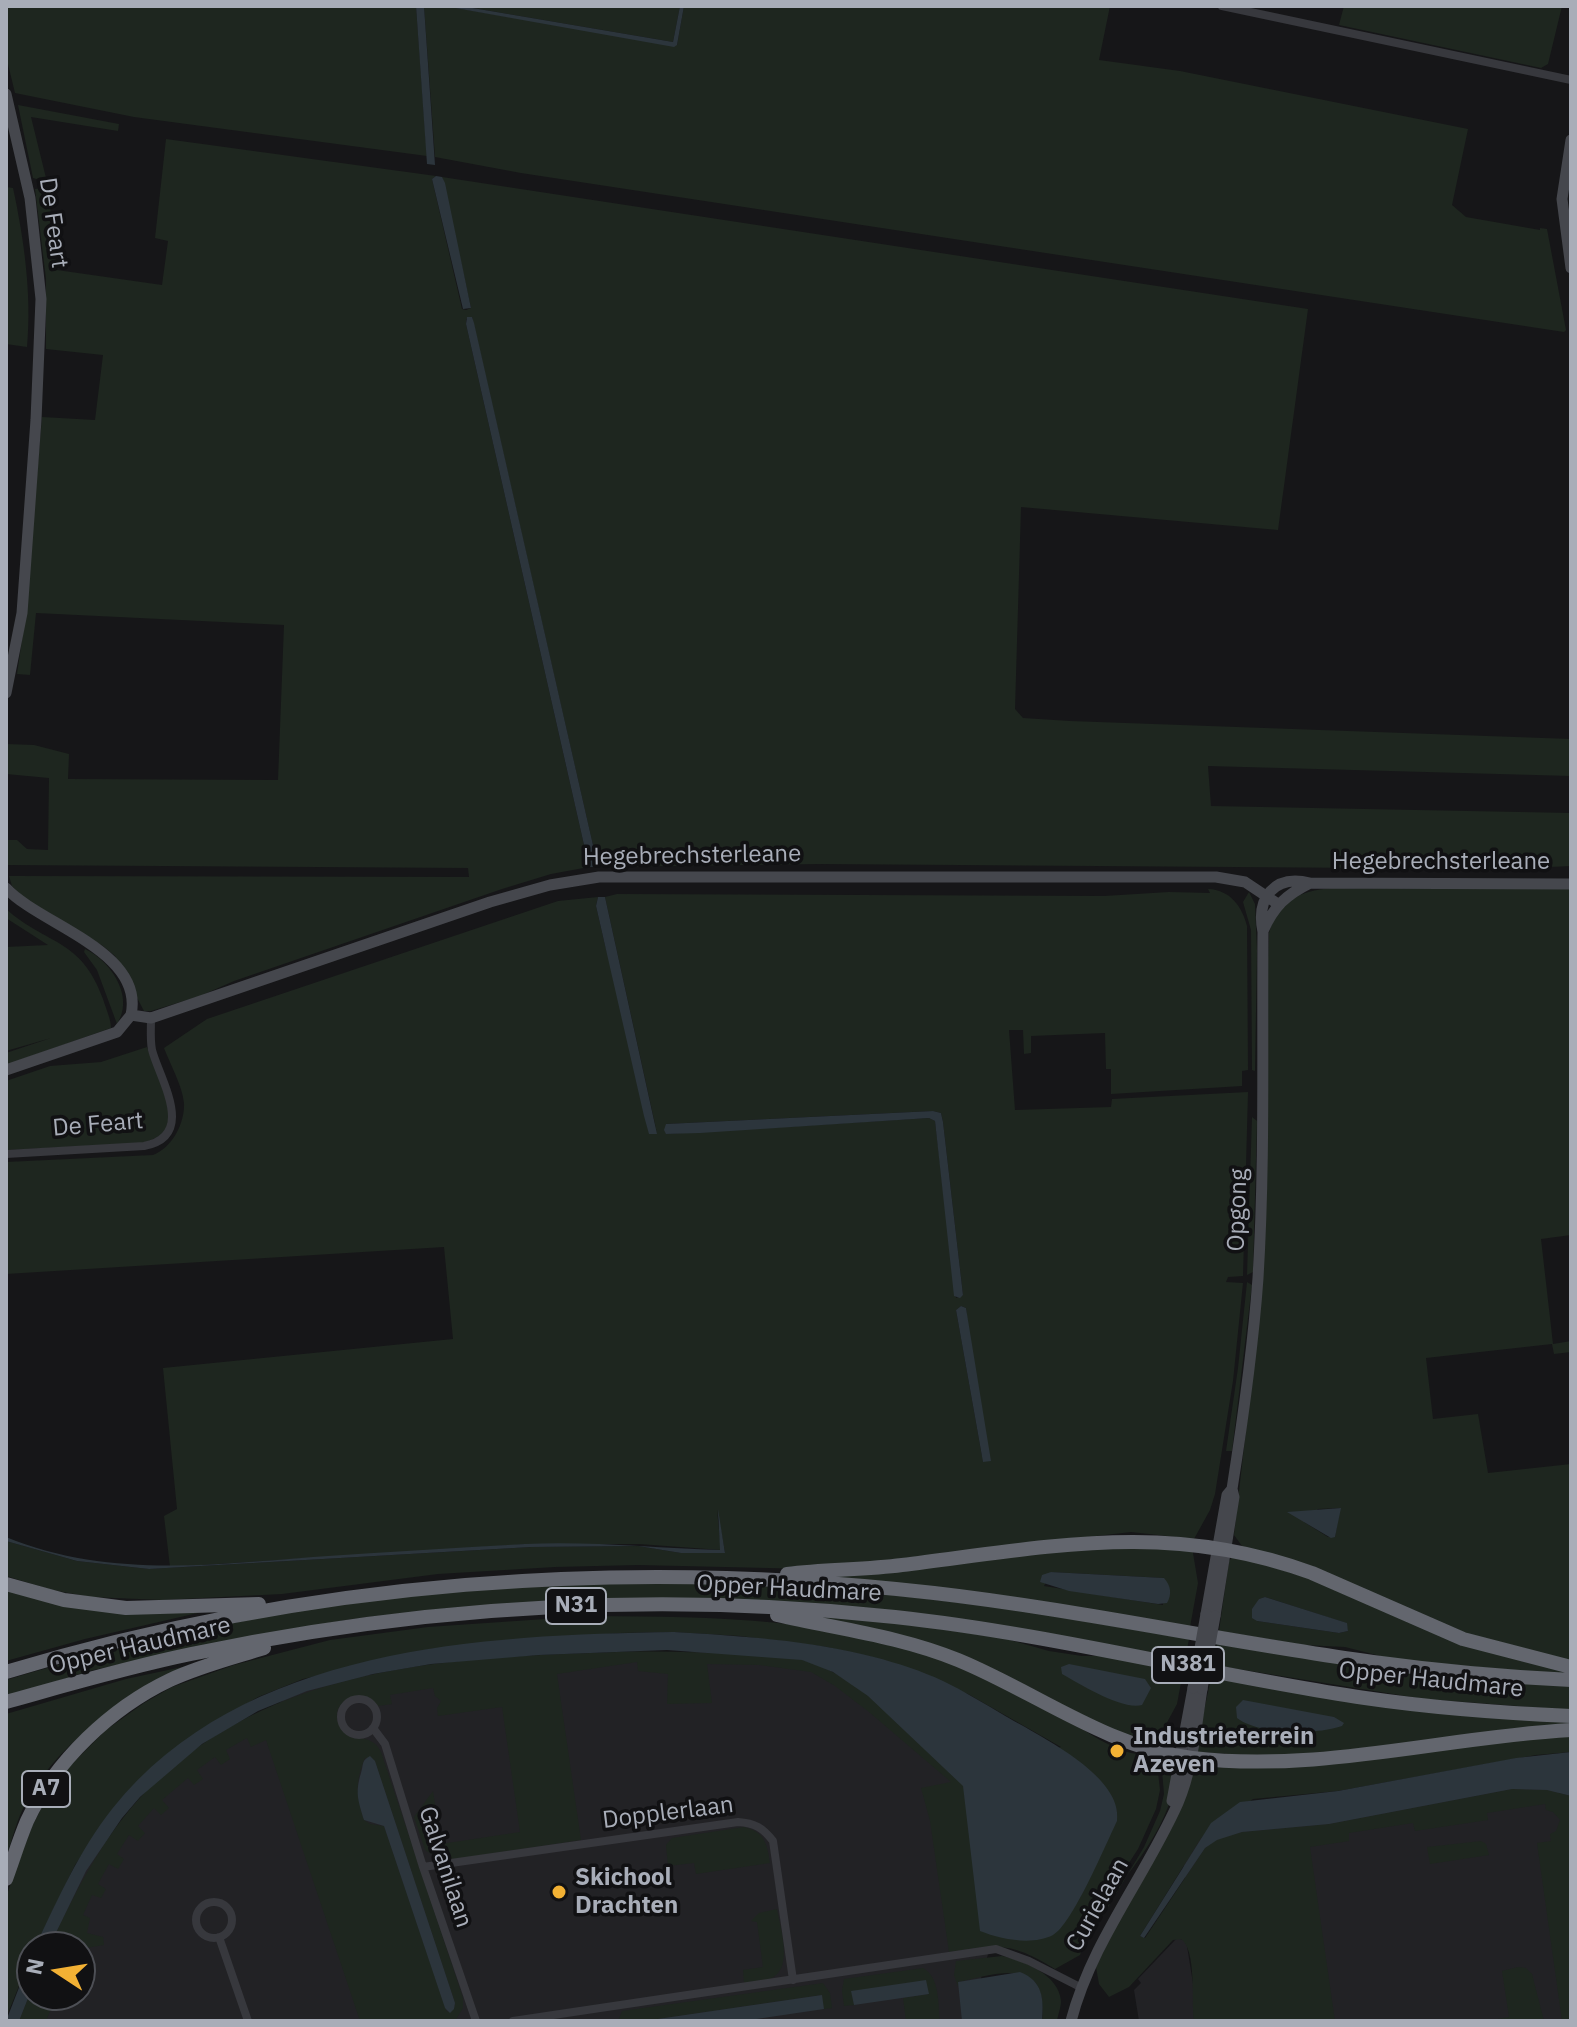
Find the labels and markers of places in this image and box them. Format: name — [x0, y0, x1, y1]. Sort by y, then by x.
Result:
place label: Industrieterrein Azeven — [1133, 1723, 1314, 1779]
marker: Industrieterrein Azeven — [1108, 1742, 1126, 1760]
place label: Skichool Drachten — [575, 1864, 678, 1920]
marker: Skichool Drachten — [550, 1883, 568, 1901]

